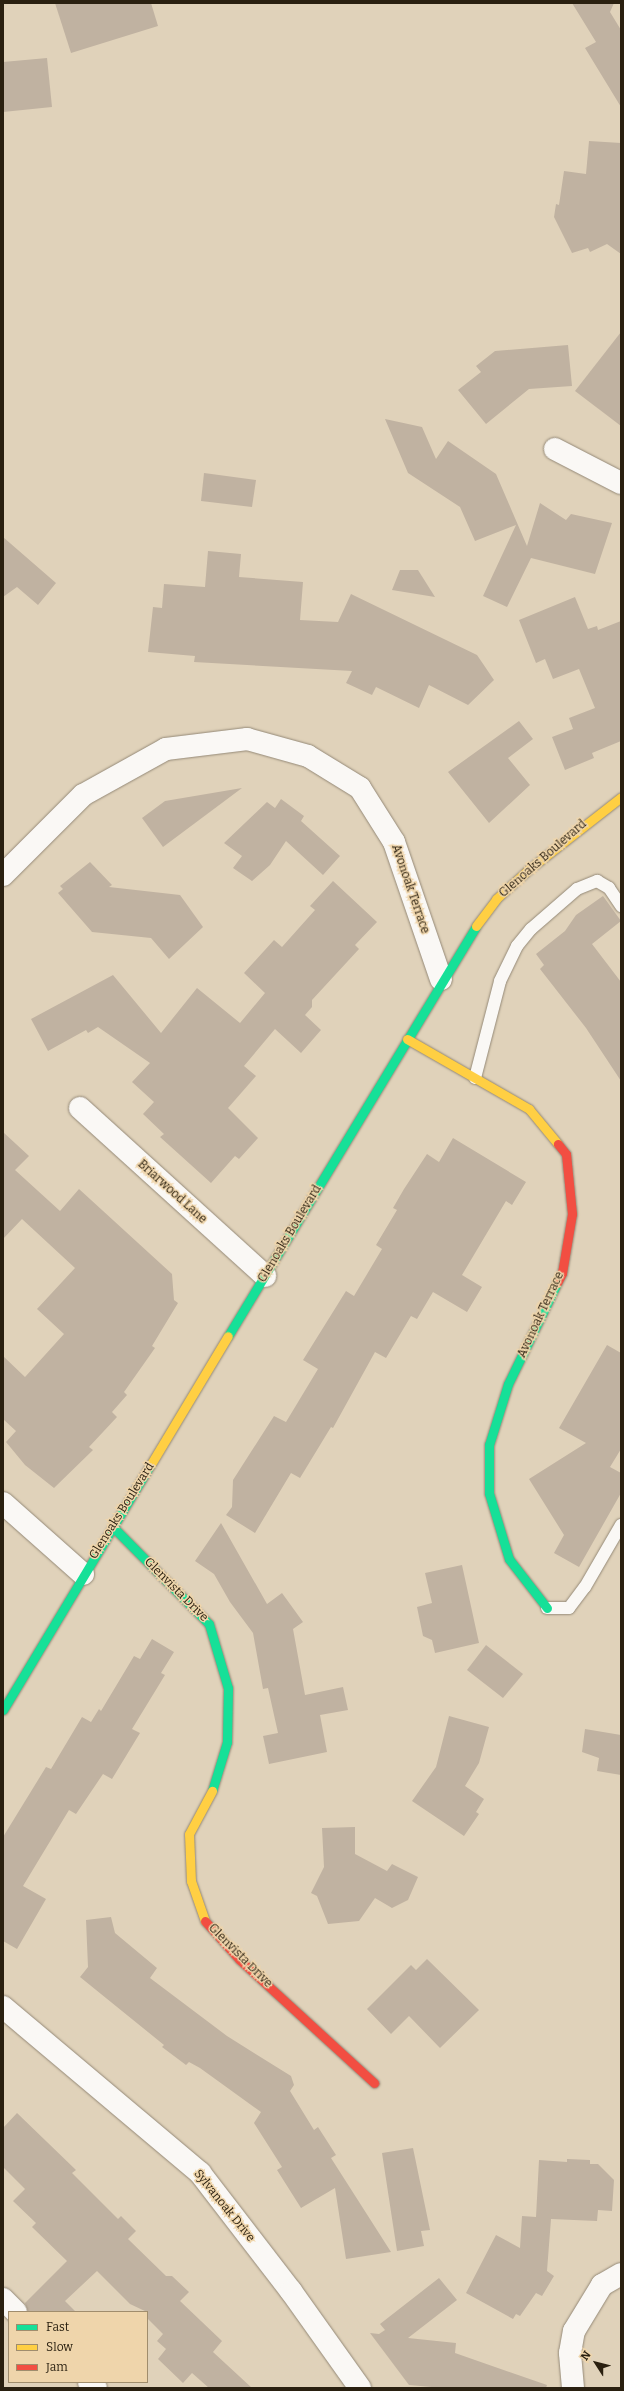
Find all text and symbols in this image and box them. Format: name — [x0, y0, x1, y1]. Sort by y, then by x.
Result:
street label: Glenoaks Boulevard — [496, 817, 590, 901]
street label: Avonoak Terrace — [388, 843, 432, 935]
street label: Briarwood Lane — [135, 1157, 209, 1227]
street label: Glenoaks Boulevard — [255, 1183, 325, 1285]
street label: Avonoak Terrace — [515, 1270, 567, 1360]
street label: Glenoaks Boulevard — [87, 1460, 157, 1562]
street label: Glenvista Drive — [141, 1555, 211, 1625]
street label: Glenvista Drive — [205, 1921, 275, 1991]
street label: Sylvanoak Drive — [190, 2167, 258, 2245]
legend — [8, 2311, 148, 2383]
text: Fast — [46, 2320, 69, 2334]
text: Slow — [46, 2340, 73, 2354]
north arrow — [576, 2343, 616, 2383]
text: N — [578, 2348, 594, 2363]
text: Jam — [46, 2360, 68, 2374]

